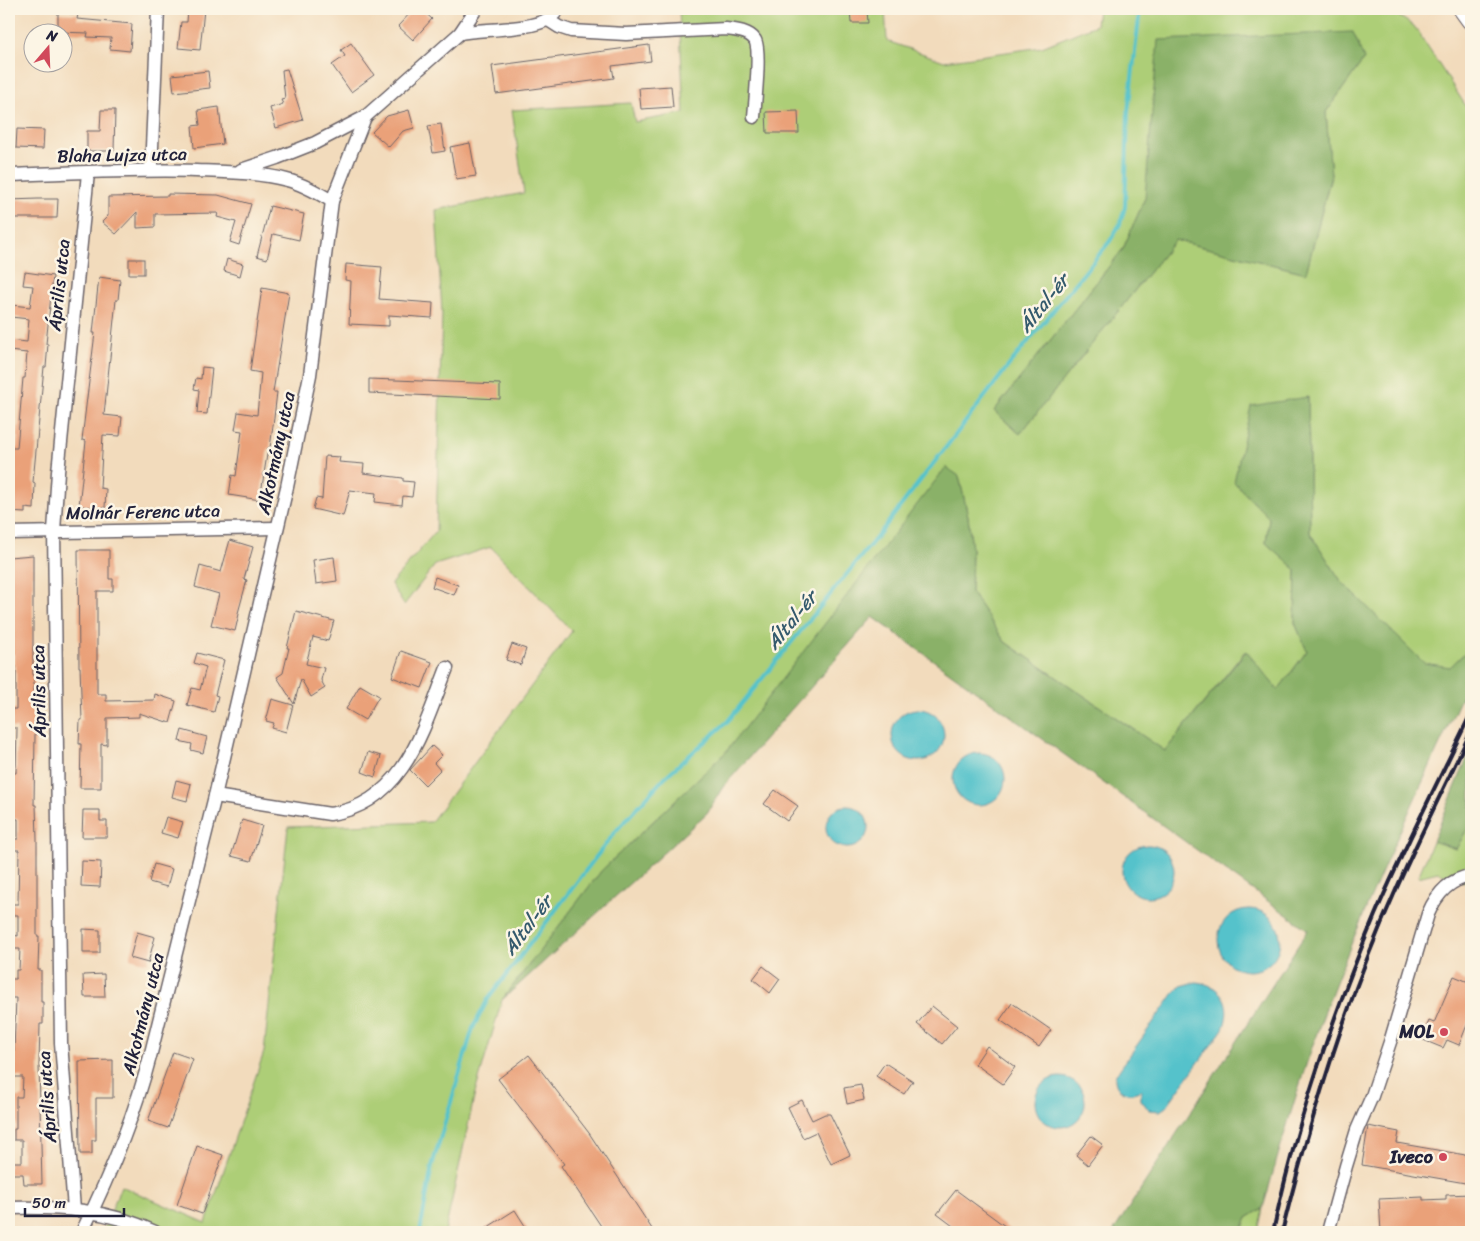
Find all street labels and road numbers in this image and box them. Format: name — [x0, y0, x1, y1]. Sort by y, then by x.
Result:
street label: Blaha Lujza utca — [57, 138, 187, 172]
street label: Április utca — [38, 237, 80, 334]
street label: Alkotmány utca — [247, 388, 305, 518]
street label: Molnár Ferenc utca — [66, 495, 220, 529]
street label: Április utca — [22, 645, 56, 738]
street label: Alkotmány utca — [112, 949, 174, 1079]
street label: Április utca — [28, 1050, 66, 1145]

